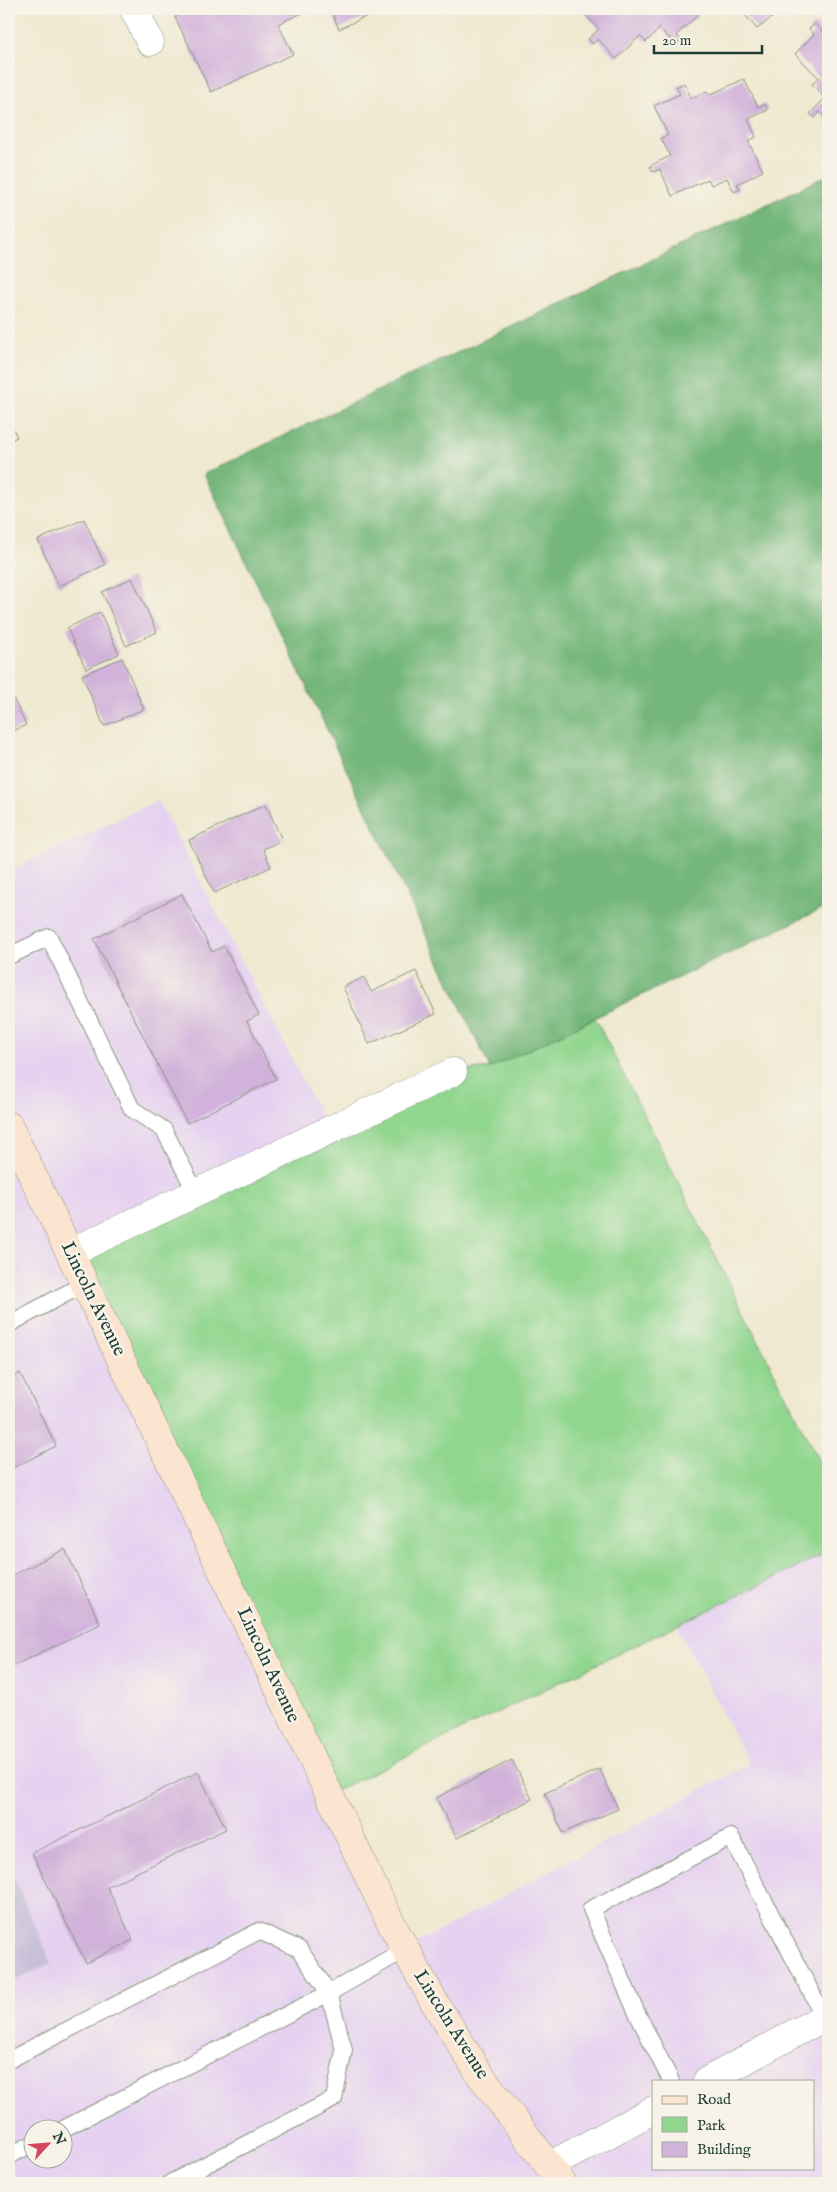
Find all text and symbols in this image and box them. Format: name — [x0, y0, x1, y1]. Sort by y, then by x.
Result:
scale bar — [654, 22, 762, 54]
text: 20 m — [662, 31, 692, 50]
street label: Lincoln Avenue — [55, 1238, 131, 1360]
street label: Lincoln Avenue — [231, 1603, 305, 1727]
street label: Lincoln Avenue — [408, 1966, 494, 2084]
legend — [652, 2080, 814, 2170]
text: Road — [697, 2090, 732, 2109]
text: Park — [697, 2116, 727, 2135]
north arrow — [22, 2120, 72, 2170]
text: N — [48, 2128, 70, 2148]
text: Building — [697, 2140, 752, 2159]

